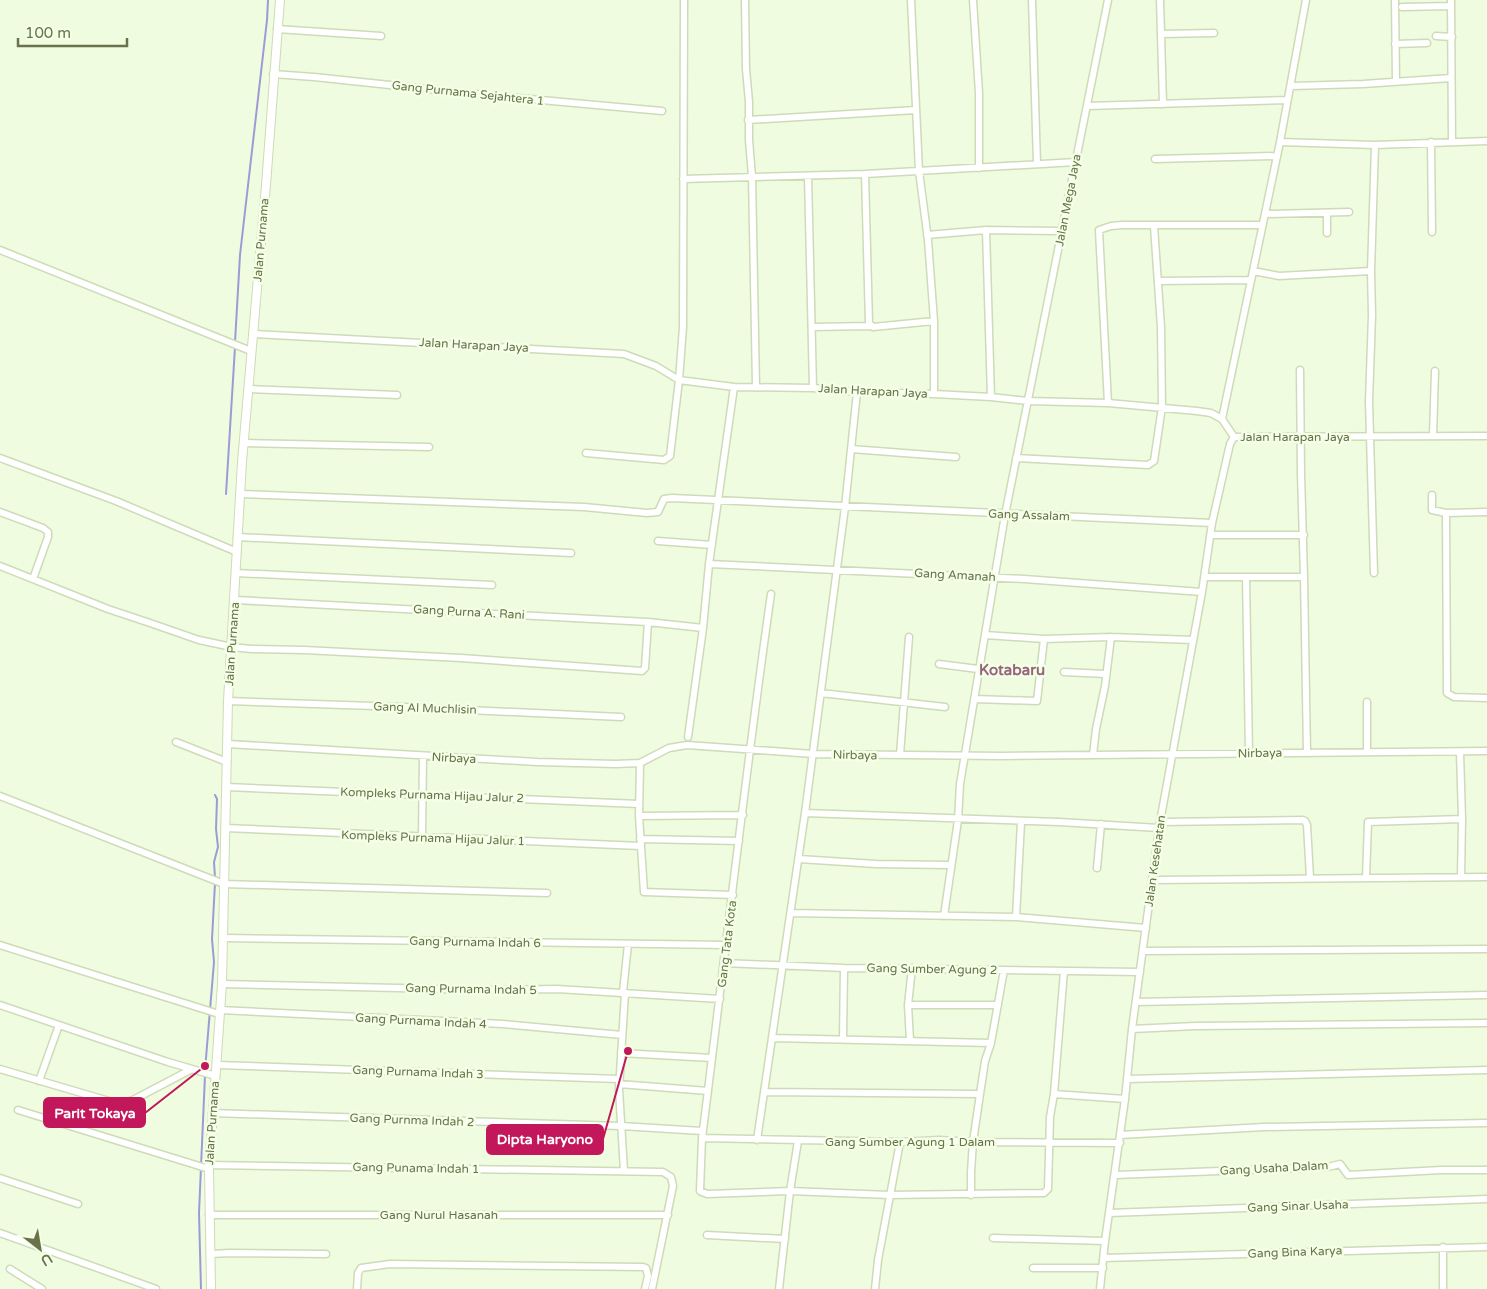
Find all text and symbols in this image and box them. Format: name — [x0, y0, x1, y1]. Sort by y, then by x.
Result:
scale bar — [18, 15, 126, 47]
text: 100 m — [25, 24, 71, 42]
street label: Gang Purnama Sejahtera 1 — [391, 78, 545, 108]
street label: Jalan Mega Jaya — [1052, 153, 1084, 247]
street label: Jalan Purnama — [250, 197, 272, 283]
street label: Jalan Harapan Jaya — [419, 335, 529, 355]
street label: Jalan Harapan Jaya — [818, 381, 928, 401]
street label: Jalan Harapan Jaya — [1240, 430, 1350, 444]
street label: Gang Assalam — [988, 507, 1070, 523]
street label: Gang Amanah — [914, 566, 996, 584]
street label: Jalan Purnama — [222, 602, 242, 686]
street label: Gang Purna A. Rani — [413, 602, 525, 622]
district label: Kotabaru — [979, 661, 1045, 679]
street label: Gang Al Muchlisin — [373, 699, 477, 717]
street label: Nirbaya — [1238, 746, 1282, 760]
street label: Nirbaya — [833, 748, 877, 762]
street label: Nirbaya — [431, 750, 477, 766]
street label: Kompleks Purnama Hijau Jalur 2 — [340, 785, 524, 805]
street label: Jalan Kesehatan — [1142, 814, 1168, 908]
street label: Kompleks Purnama Hijau Jalur 1 — [341, 828, 525, 848]
street label: Gang Tata Kota — [715, 900, 739, 988]
street label: Gang Purnama Indah 6 — [409, 934, 541, 950]
street label: Gang Sumber Agung 2 — [867, 961, 997, 977]
street label: Gang Purnama Indah 5 — [405, 981, 537, 997]
street label: Gang Purnama Indah 4 — [355, 1011, 487, 1031]
street label: Gang Purnama Indah 3 — [352, 1063, 484, 1081]
street label: Jalan Purnama — [202, 1081, 222, 1165]
callout: Parit Tokaya — [44, 1098, 145, 1127]
text: Parit Tokaya — [54, 1105, 136, 1122]
street label: Gang Purnma Indah 2 — [349, 1111, 475, 1129]
callout: Dipta Haryono — [487, 1125, 603, 1154]
text: Dipta Haryono — [497, 1131, 594, 1148]
street label: Gang Sumber Agung 1 Dalam — [825, 1135, 995, 1149]
street label: Gang Usaha Dalam — [1219, 1158, 1329, 1178]
street label: Gang Punama Indah 1 — [352, 1160, 480, 1176]
street label: Gang Sinar Usaha — [1247, 1197, 1349, 1215]
street label: Gang Nurul Hasanah — [380, 1208, 498, 1222]
north arrow — [15, 1224, 65, 1274]
street label: Gang Bina Karya — [1247, 1243, 1343, 1261]
text: U — [38, 1250, 55, 1270]

